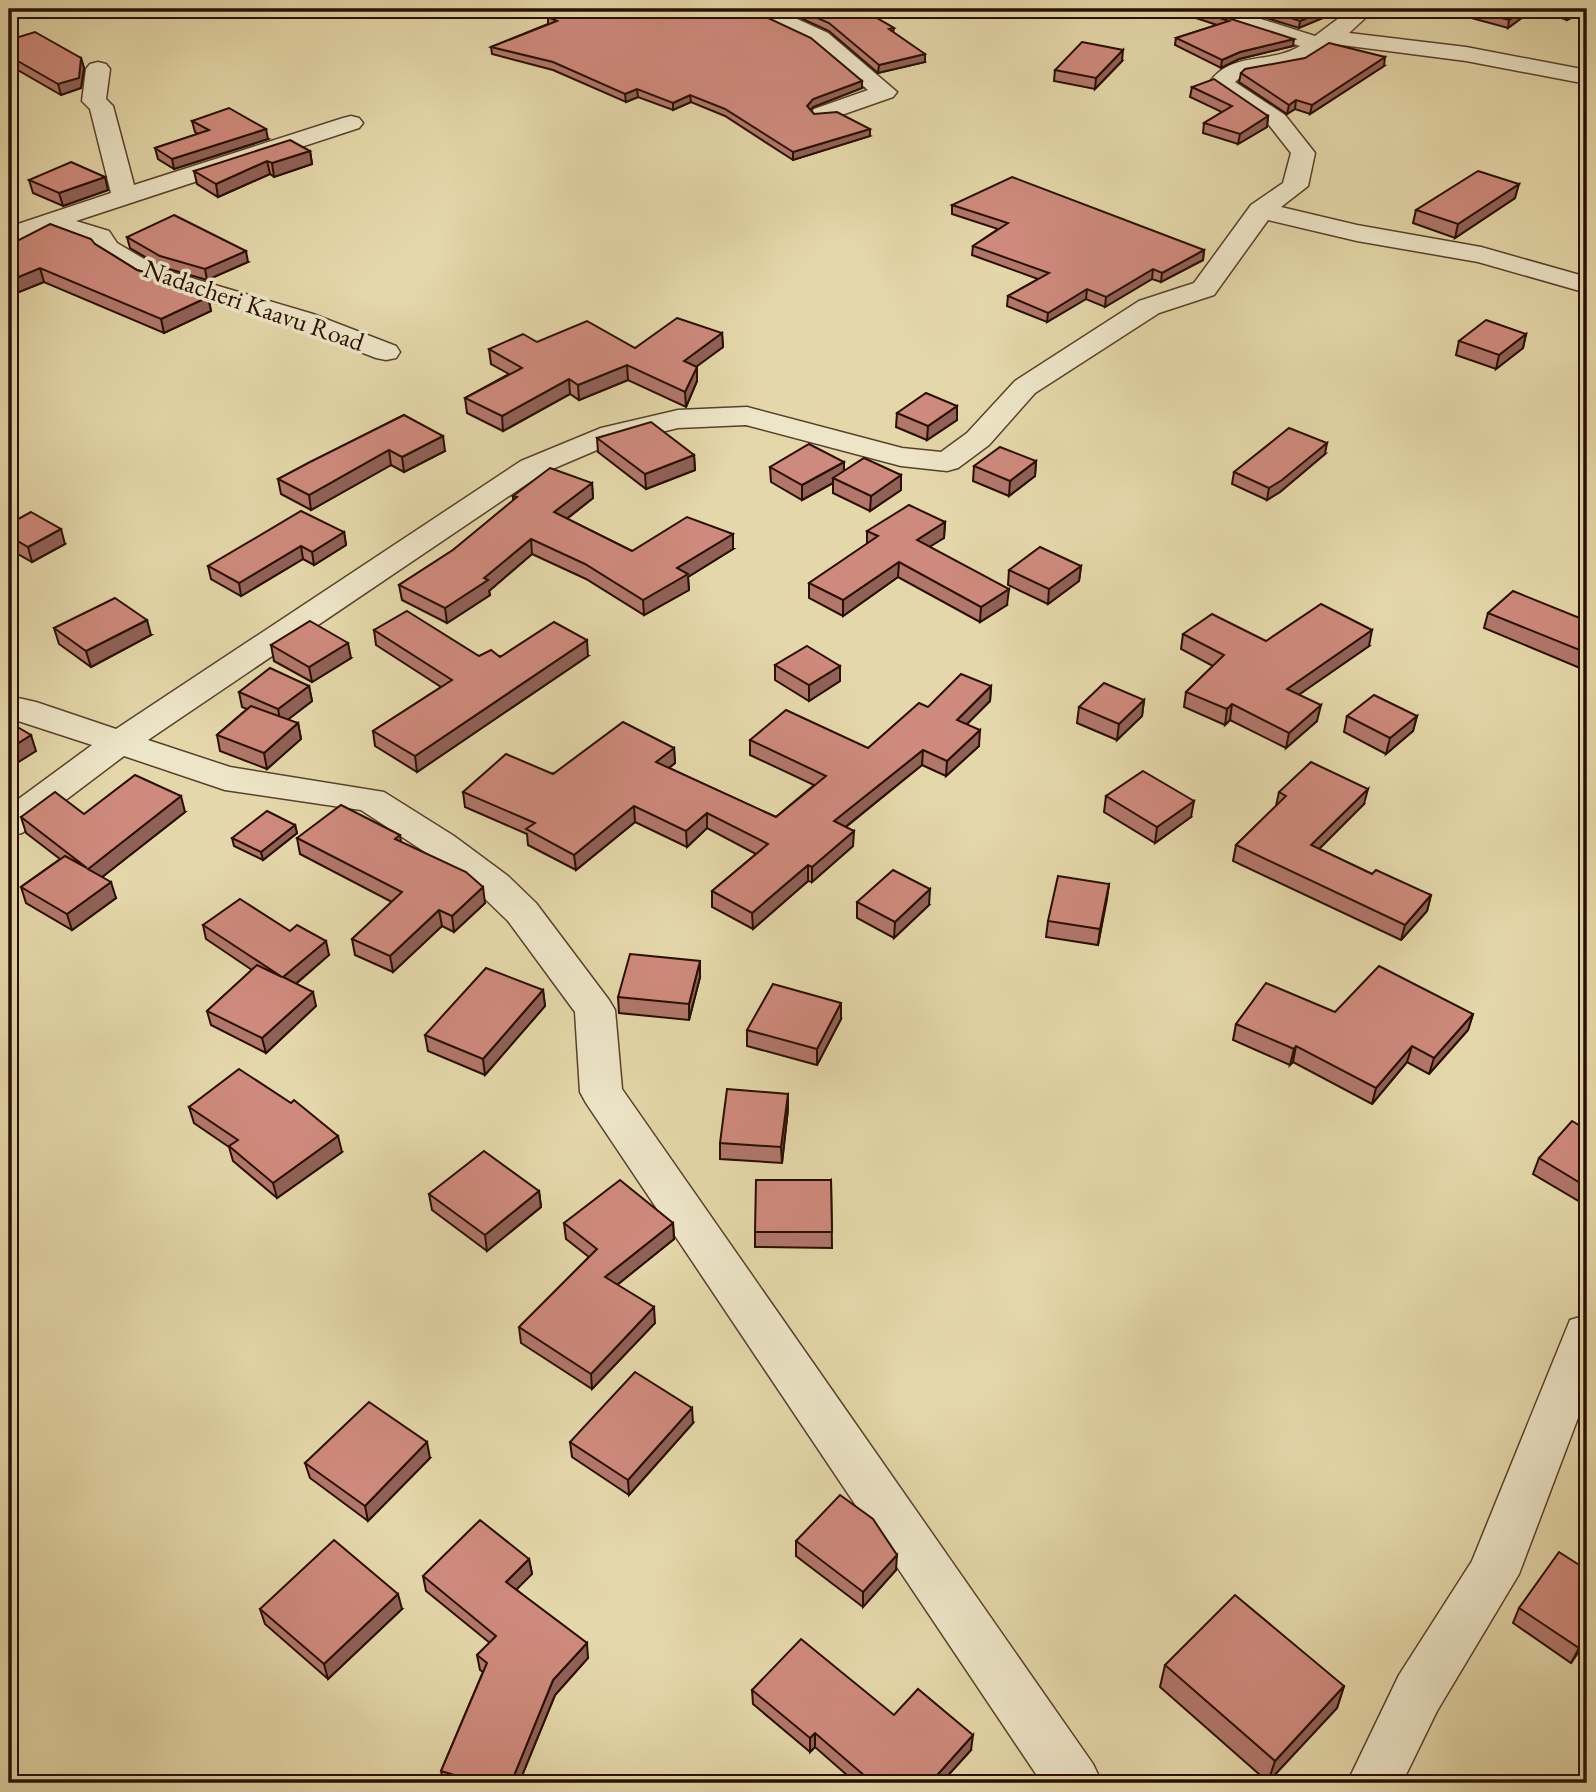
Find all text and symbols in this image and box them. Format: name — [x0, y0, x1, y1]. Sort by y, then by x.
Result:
street label: Nadacheri Kaavu Road — [139, 251, 370, 359]

